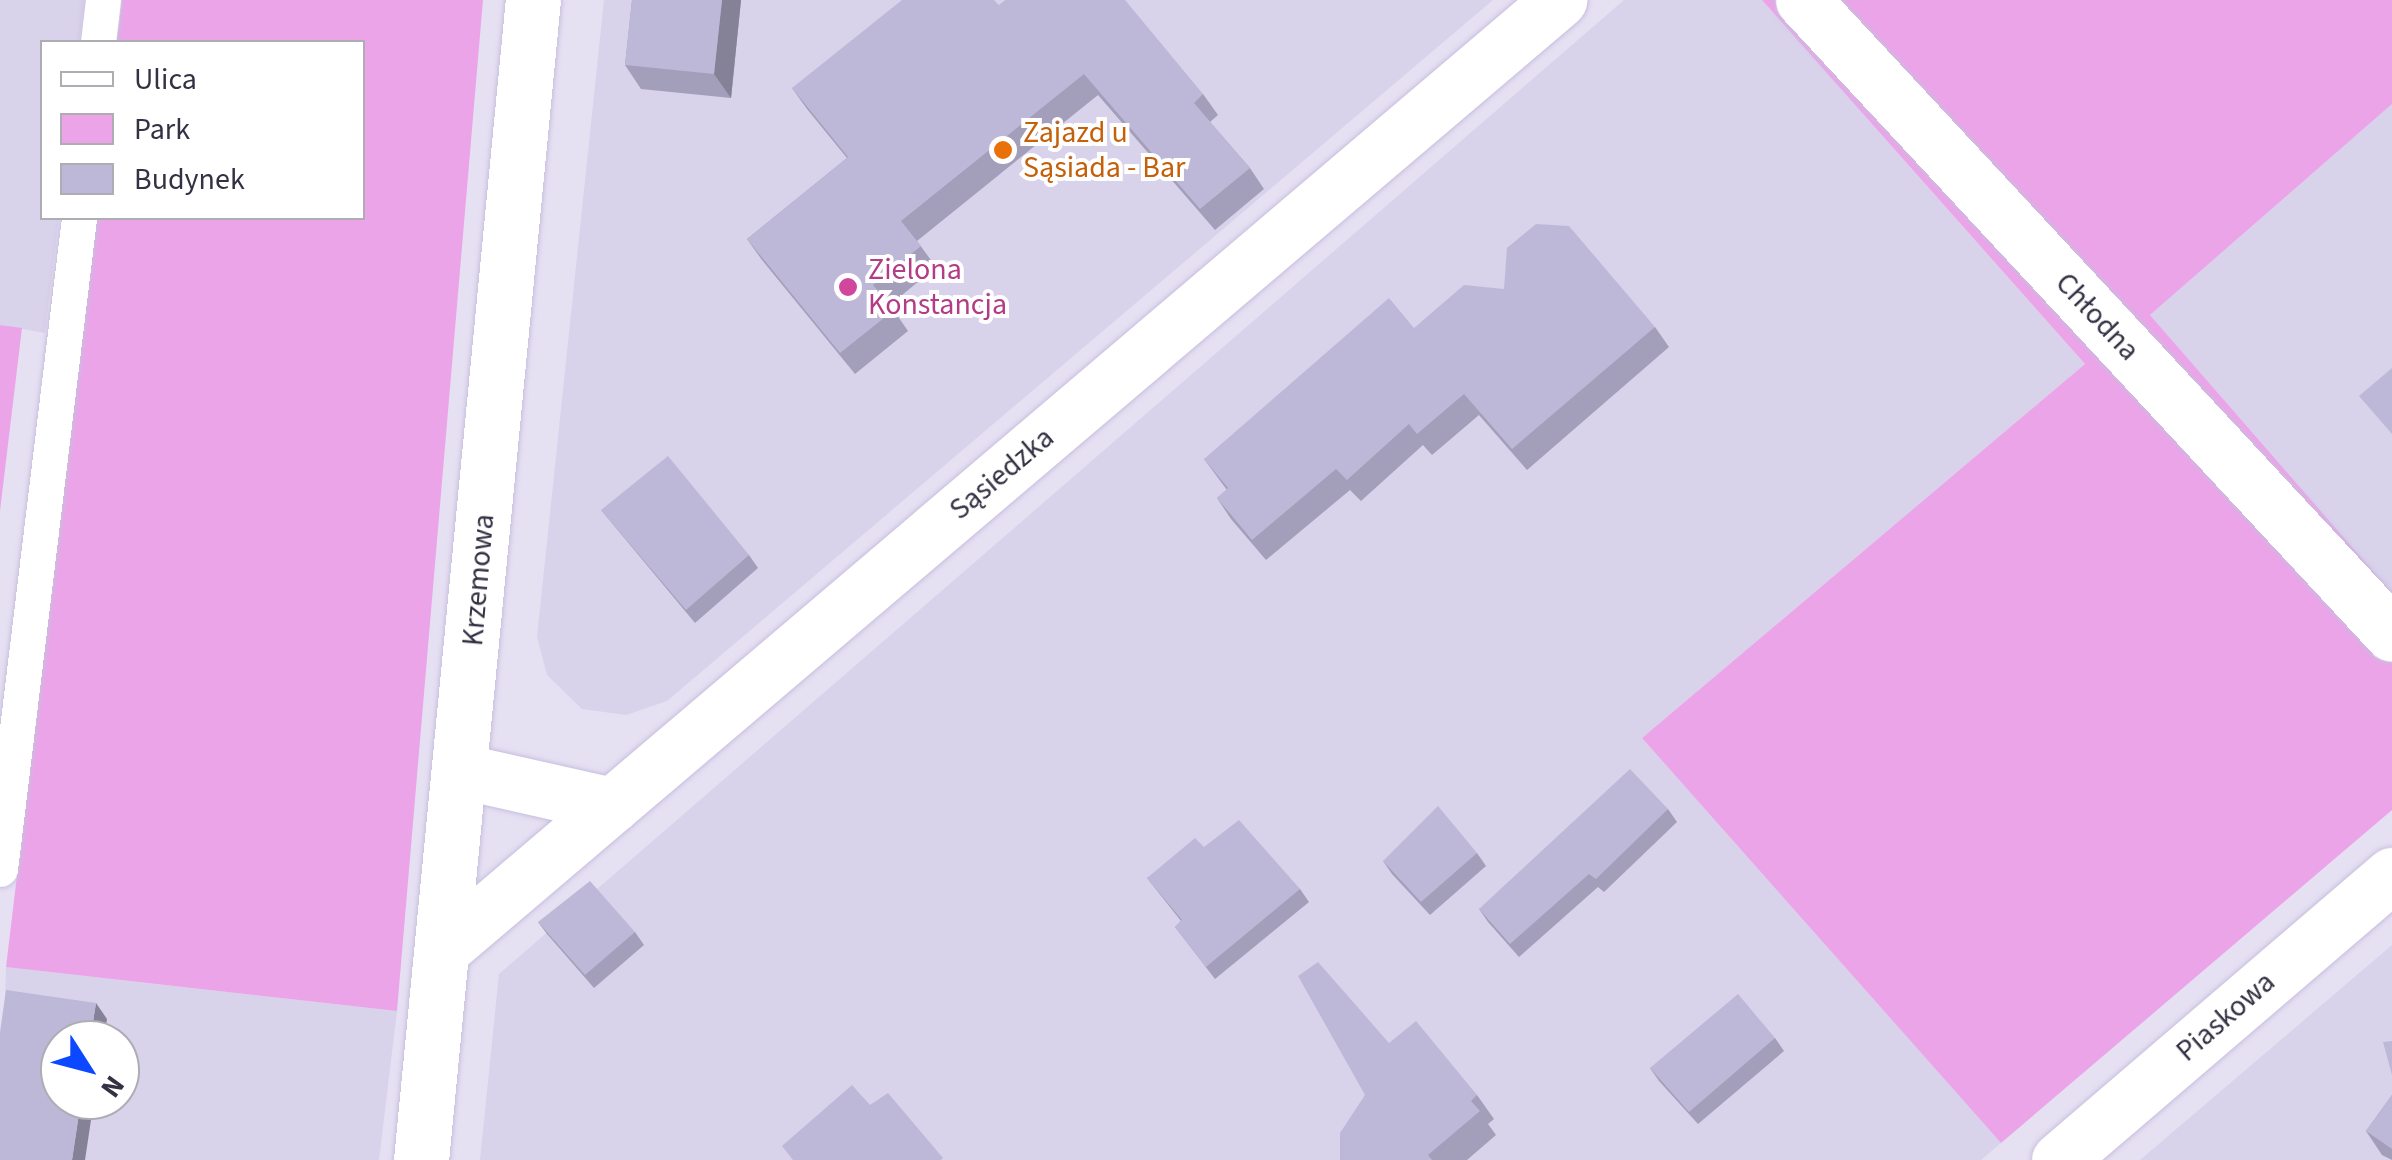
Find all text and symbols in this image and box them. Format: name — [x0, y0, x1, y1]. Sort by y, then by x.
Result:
legend — [40, 40, 365, 220]
text: Ulica — [134, 58, 197, 101]
text: Park — [134, 108, 190, 151]
place label: Zajazd u Sąsiada - Bar — [1023, 115, 1185, 186]
marker: Zajazd u Sąsiada - Bar — [992, 139, 1014, 161]
text: Budynek — [134, 158, 245, 201]
place label: Zielona Konstancja — [868, 252, 1007, 322]
street label: Chłodna — [2047, 266, 2147, 368]
marker: Zielona Konstancja — [837, 276, 859, 298]
street label: Sąsiedzka — [943, 420, 1061, 528]
street label: Krzemowa — [455, 512, 503, 648]
street label: Piaskowa — [2169, 964, 2283, 1070]
north arrow — [40, 1020, 140, 1120]
text: N — [91, 1067, 134, 1106]

